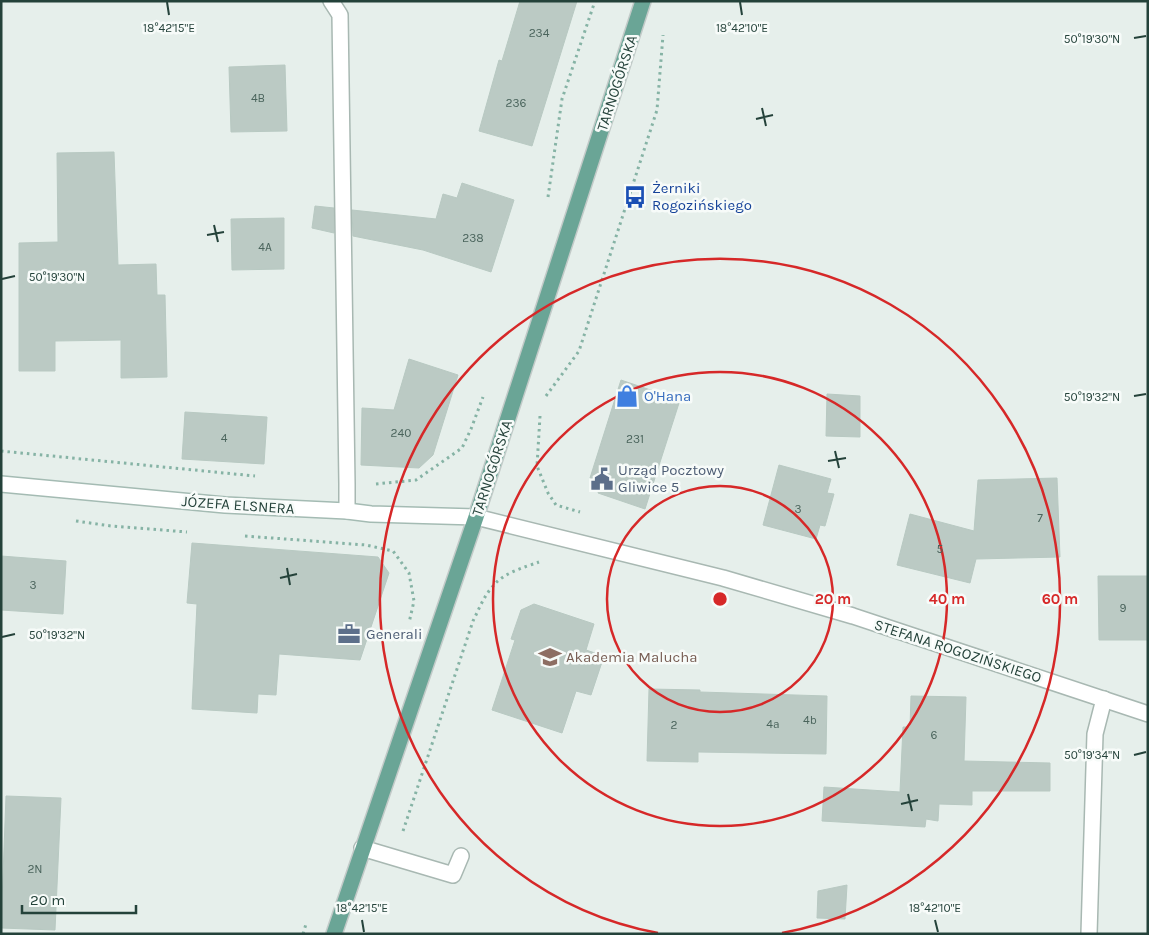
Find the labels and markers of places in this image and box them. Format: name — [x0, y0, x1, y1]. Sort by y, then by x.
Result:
place label: Żerniki Rogozińskiego — [652, 179, 752, 214]
bus stop icon: Żerniki Rogozińskiego — [622, 184, 648, 210]
shop icon: O'Hana — [614, 383, 640, 409]
place label: O'Hana — [644, 387, 691, 405]
place label: Urząd Pocztowy Gliwice 5 — [618, 461, 724, 496]
public building icon: Urząd Pocztowy Gliwice 5 — [589, 466, 615, 492]
centre of rings — [711, 590, 729, 608]
office icon: Generali — [336, 621, 362, 647]
place label: Generali — [366, 625, 422, 643]
school or university icon: Akademia Malucha — [537, 644, 563, 670]
place label: Akademia Malucha — [566, 648, 698, 666]

